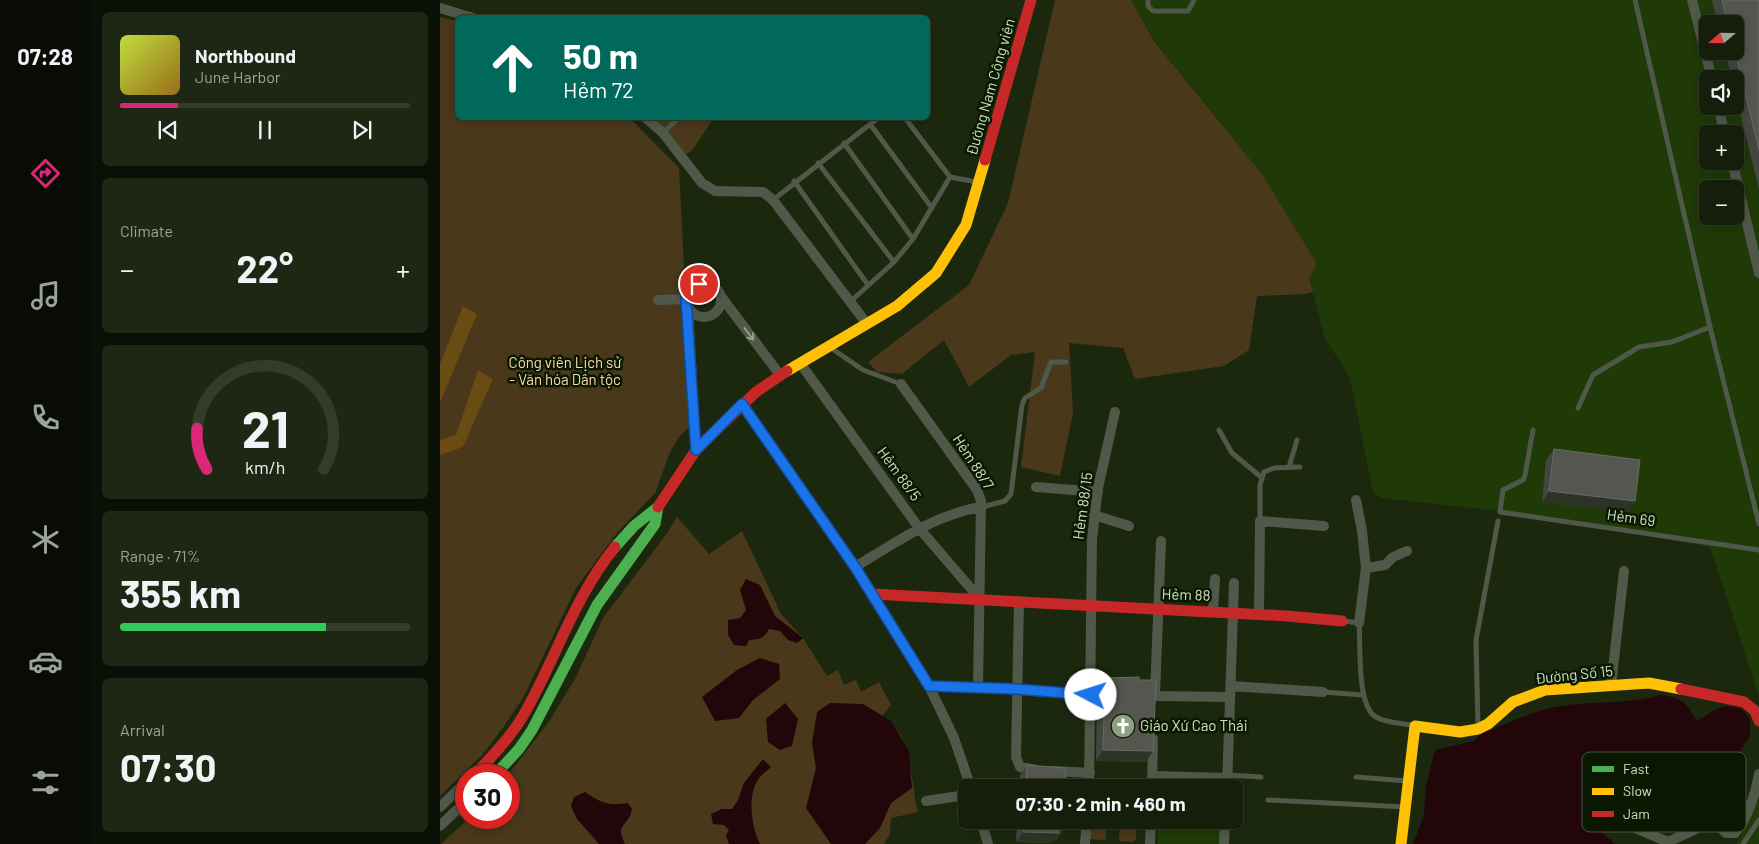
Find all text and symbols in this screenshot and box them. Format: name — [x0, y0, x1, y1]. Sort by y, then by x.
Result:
north arrow — [1699, 15, 1744, 60]
map controls — [1699, 15, 1744, 225]
street label: Đường Nam Công viên — [962, 16, 1018, 157]
text: 50 m — [563, 34, 638, 76]
icon: ahead — [480, 35, 545, 100]
text: 07:28 — [17, 43, 73, 69]
text: Northbound — [195, 44, 296, 67]
text: June Harbor — [195, 67, 281, 86]
button: sound — [1699, 70, 1744, 115]
text: Hẻm 72 — [563, 76, 634, 102]
icon: previous — [154, 116, 182, 144]
icon: pause — [251, 116, 279, 144]
icon: next — [348, 116, 376, 144]
button: + — [1699, 125, 1744, 170]
icon: directions — [28, 156, 63, 191]
button: − — [1699, 180, 1744, 225]
text: Climate — [120, 221, 173, 240]
text: 22° — [237, 245, 293, 291]
text: − — [120, 252, 134, 286]
text: + — [396, 252, 410, 286]
pin — [678, 263, 720, 305]
icon: arrive — [685, 270, 713, 298]
icon: music — [28, 278, 63, 313]
one-way arrow — [744, 327, 755, 340]
park label: Công viên Lịch sử - Văn hóa Dân tộc — [509, 353, 622, 388]
text: 21 — [241, 396, 289, 458]
icon: phone — [28, 400, 63, 435]
street label: Hẻm 88/7 — [949, 431, 998, 492]
street label: Hẻm 88/5 — [874, 443, 925, 504]
text: km/h — [245, 456, 285, 478]
street label: Hẻm 88/15 — [1068, 471, 1096, 541]
street label: Hẻm 69 — [1606, 505, 1657, 529]
icon: climate — [28, 522, 63, 557]
text: Range · 71% — [120, 546, 200, 565]
text: 355 km — [120, 570, 241, 616]
street label: Hẻm 88 — [1161, 584, 1211, 604]
icon: car — [28, 644, 63, 679]
street label: Đường Số 15 — [1534, 661, 1614, 687]
position arrow — [1064, 668, 1116, 720]
church icon: Giáo Xứ Cao Thái — [1110, 713, 1136, 739]
place label: Giáo Xứ Cao Thái — [1140, 716, 1248, 734]
text: Arrival — [120, 720, 165, 739]
text: 07:30 — [120, 744, 217, 790]
legend — [1582, 752, 1746, 832]
text: Fast — [1623, 760, 1649, 777]
speed limit sign: 30 — [455, 764, 520, 829]
icon: filters — [28, 765, 63, 800]
text: Slow — [1623, 782, 1652, 799]
text: 07:30 · 2 min · 460 m — [1015, 792, 1186, 815]
text: Jam — [1623, 805, 1650, 822]

